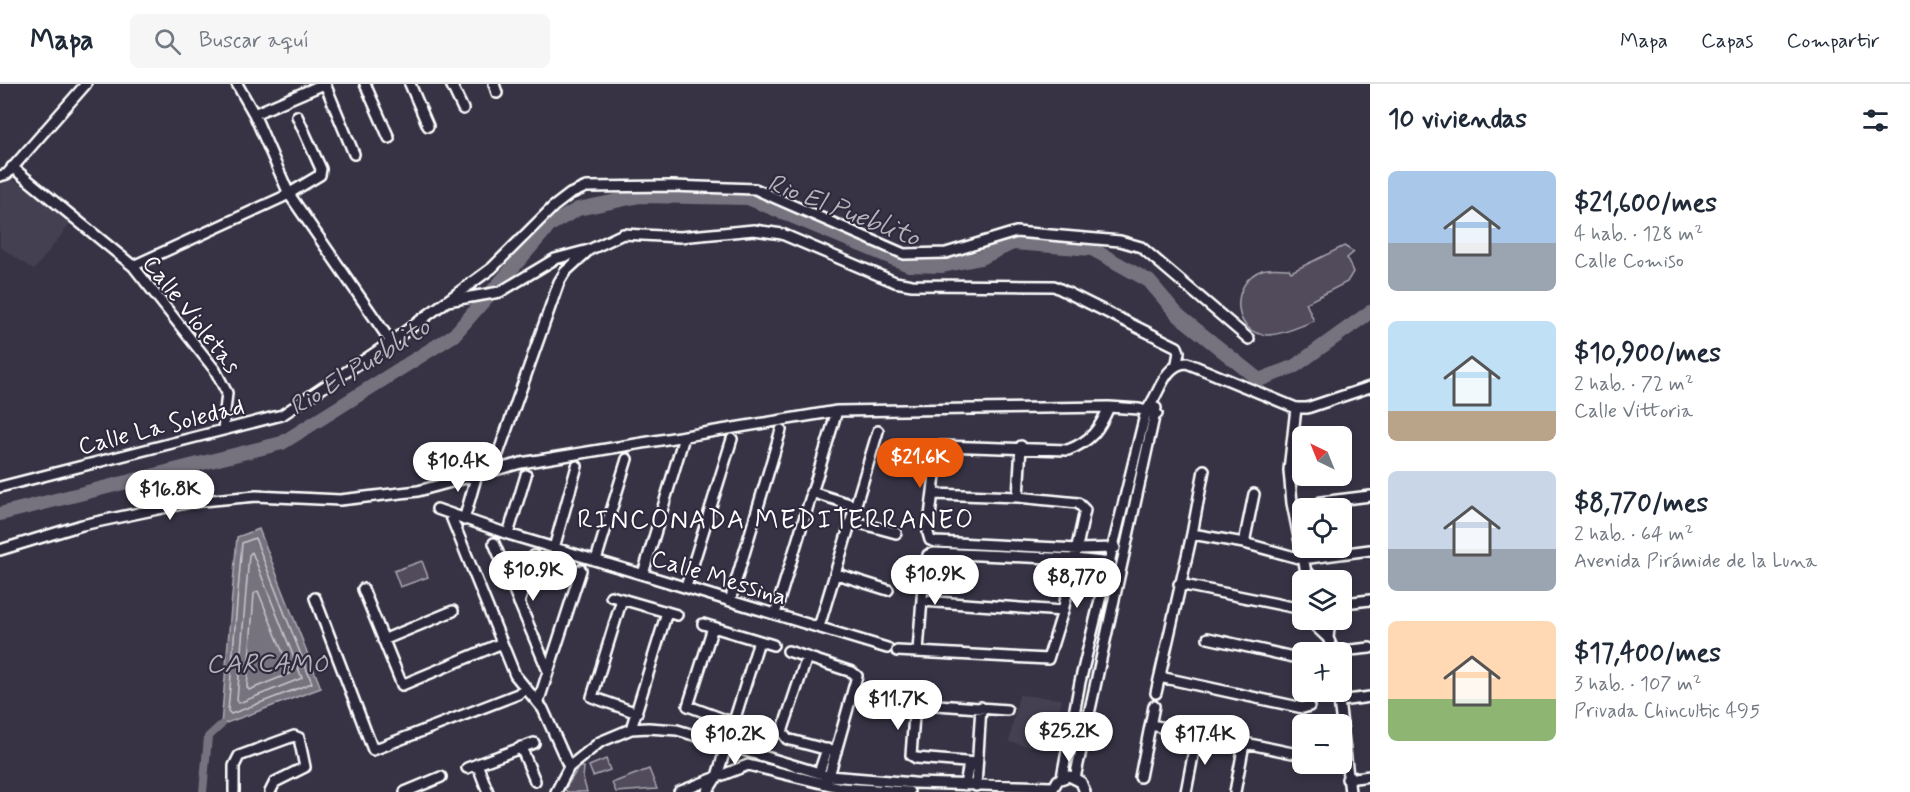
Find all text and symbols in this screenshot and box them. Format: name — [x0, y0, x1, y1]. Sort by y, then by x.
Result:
search box — [130, 14, 550, 68]
text: Mapa — [30, 23, 94, 60]
icon: search — [151, 25, 184, 58]
text: Buscar aquí — [199, 27, 309, 55]
text: Mapa — [1620, 27, 1668, 55]
text: Capas — [1701, 27, 1754, 55]
text: Compartir — [1787, 27, 1880, 55]
text: 10 viviendas — [1388, 103, 1527, 137]
icon: filters — [1859, 104, 1892, 137]
water label: Rio El Pueblito — [762, 166, 925, 256]
text: $21,600/mes — [1574, 187, 1717, 221]
icon: home — [1436, 195, 1508, 267]
text: 4 hab. · 128 m² — [1574, 221, 1703, 248]
text: Calle Comiso — [1574, 248, 1684, 275]
street label: Calle Violetas — [135, 249, 247, 381]
water label: Rio El Pueblito — [283, 310, 438, 425]
text: $10,900/mes — [1574, 337, 1721, 371]
icon: home — [1436, 345, 1508, 417]
text: 2 hab. · 72 m² — [1574, 371, 1694, 398]
street label: Calle La Soledad — [75, 392, 248, 463]
text: Calle Vittoria — [1574, 398, 1693, 425]
north arrow — [1292, 426, 1352, 486]
map controls — [1292, 426, 1352, 774]
pin: $21.6K — [871, 438, 969, 489]
pin: $10.4K — [409, 442, 507, 493]
text: $21.6K — [891, 444, 949, 471]
text: $10.4K — [427, 448, 489, 475]
pin: $16.8K — [121, 470, 219, 521]
text: $16.8K — [139, 476, 201, 503]
text: $8,770/mes — [1574, 487, 1708, 521]
icon: home — [1436, 495, 1508, 567]
button: locate — [1292, 498, 1352, 558]
district label: RINCONADA MEDITERRANEO — [577, 503, 975, 538]
text: 2 hab. · 64 m² — [1574, 521, 1693, 548]
street label: Calle Messina — [647, 543, 790, 614]
text: Avenida Pirámide de la Luna — [1574, 548, 1817, 575]
pin: $10.9K — [484, 551, 582, 602]
pin: $10.9K — [886, 555, 984, 606]
text: $10.9K — [503, 557, 563, 584]
pin: $8,770 — [1028, 558, 1126, 609]
text: $10.9K — [905, 561, 965, 588]
text: $8,770 — [1047, 564, 1107, 591]
button: layers — [1292, 570, 1352, 630]
text: $17,400/mes — [1574, 637, 1721, 671]
button: + — [1292, 642, 1352, 702]
icon: home — [1436, 645, 1508, 717]
water label: CARCAMO — [206, 648, 329, 682]
text: 3 hab. · 107 m² — [1574, 671, 1702, 698]
pin: $11.7K — [849, 680, 947, 731]
text: $11.7K — [868, 686, 928, 713]
text: Privada Chincultic 495 — [1574, 698, 1760, 725]
pin: $25.2K — [1020, 712, 1118, 763]
button: − — [1292, 714, 1352, 774]
pin: $10.2K — [686, 715, 784, 766]
pin: $17.4K — [1156, 715, 1254, 766]
text: $25.2K — [1039, 718, 1099, 745]
text: $10.2K — [705, 721, 765, 748]
text: $17.4K — [1175, 721, 1235, 748]

